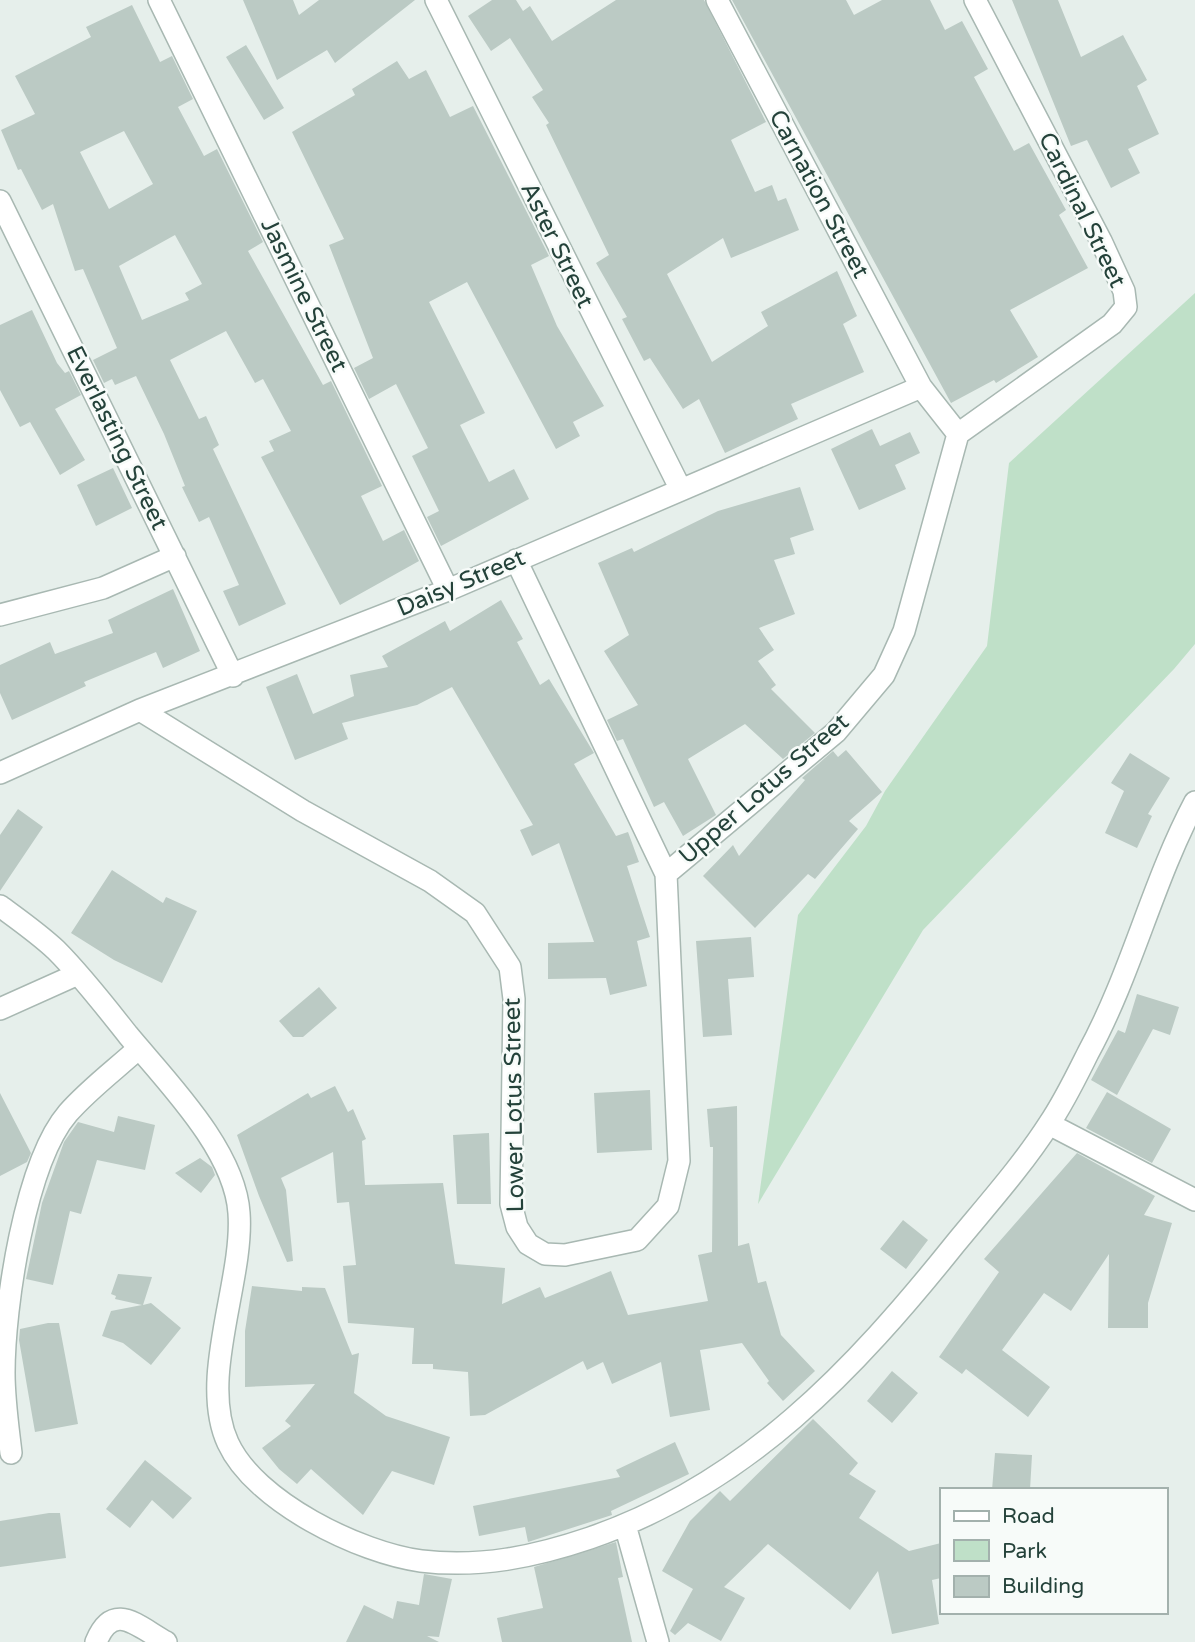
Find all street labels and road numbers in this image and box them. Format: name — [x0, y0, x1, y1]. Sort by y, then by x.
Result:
street label: Carnation Street — [762, 105, 876, 283]
street label: Cardinal Street — [1032, 128, 1132, 292]
street label: Aster Street — [514, 178, 600, 312]
street label: Jasmine Street — [254, 213, 354, 377]
street label: Everlasting Street — [60, 341, 174, 535]
street label: Daisy Street — [393, 543, 529, 623]
street label: Upper Lotus Street — [673, 707, 855, 871]
street label: Lower Lotus Street — [498, 997, 530, 1213]

